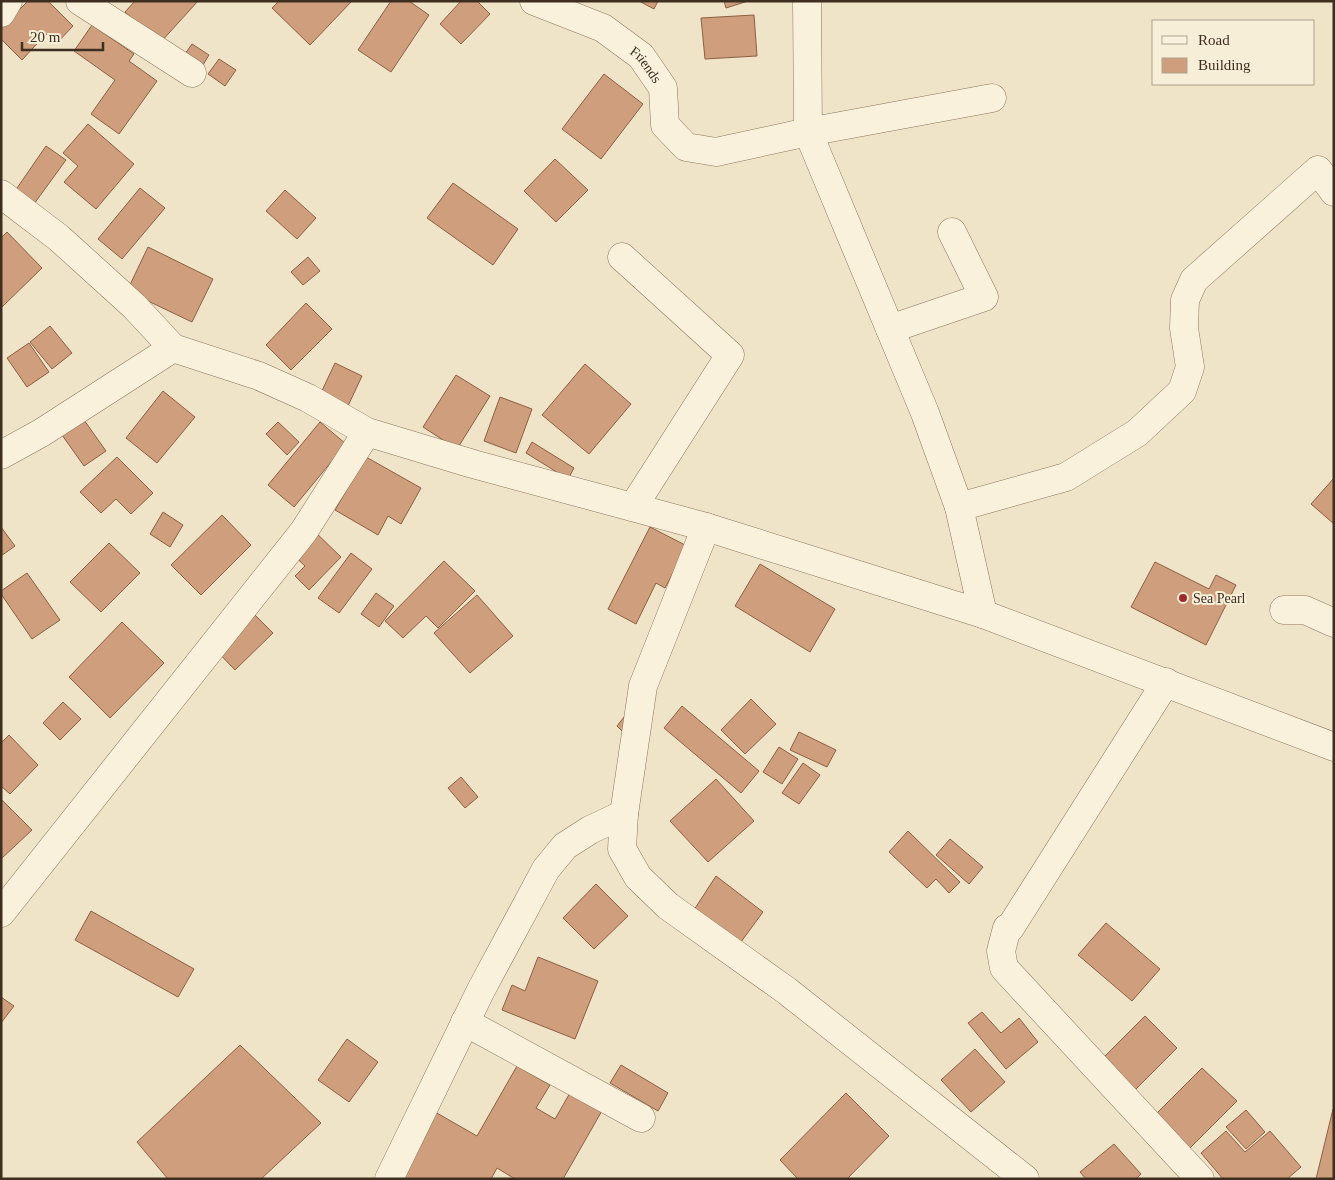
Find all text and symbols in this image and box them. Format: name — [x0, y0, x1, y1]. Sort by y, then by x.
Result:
scale bar — [22, 20, 104, 52]
legend — [1152, 20, 1315, 85]
text: 20 m — [30, 29, 61, 45]
text: Road — [1198, 32, 1230, 48]
street label: Friends — [627, 44, 664, 86]
text: Building — [1198, 57, 1251, 73]
place label: Sea Pearl — [1193, 591, 1246, 606]
marker: Sea Pearl — [1177, 592, 1189, 604]

